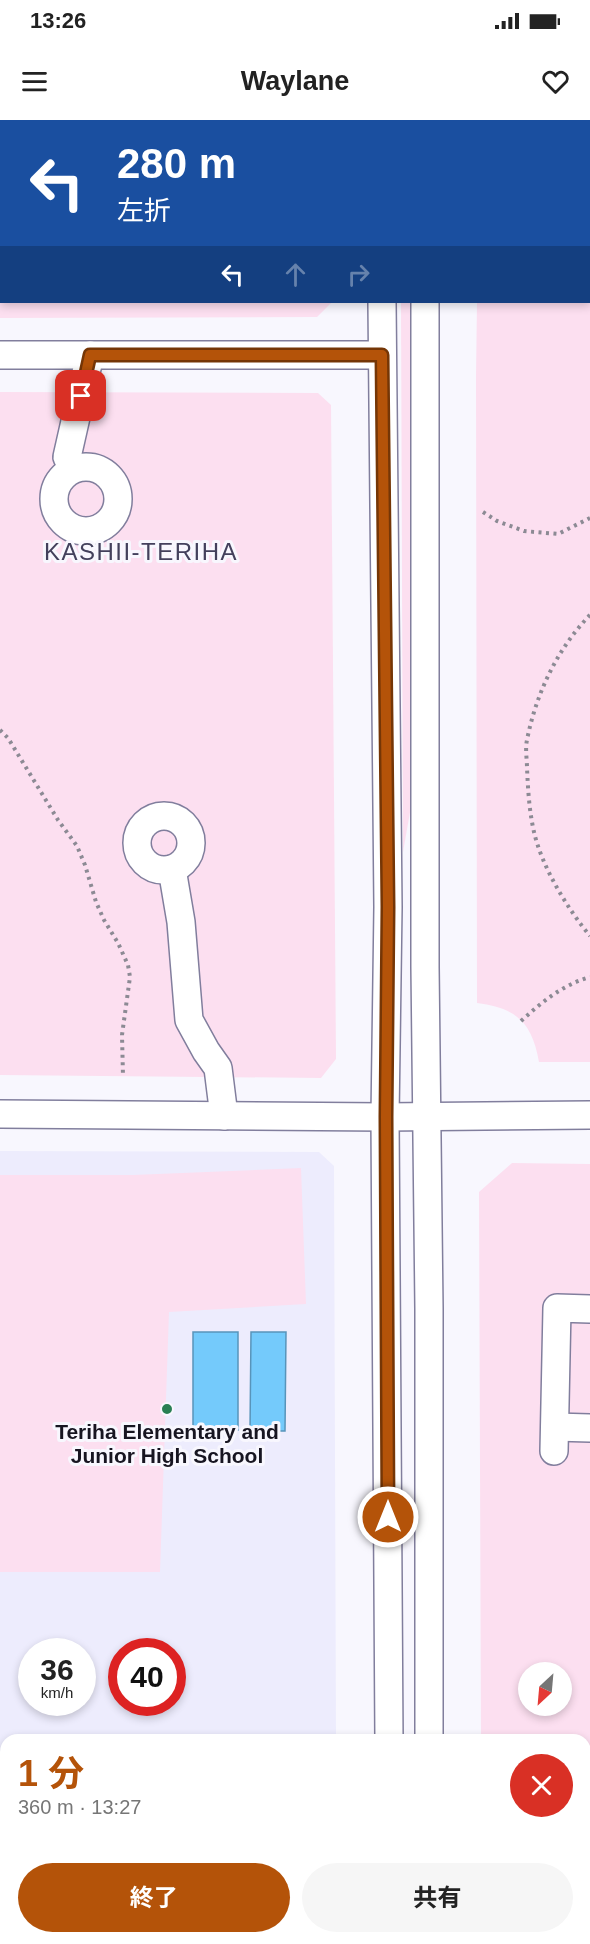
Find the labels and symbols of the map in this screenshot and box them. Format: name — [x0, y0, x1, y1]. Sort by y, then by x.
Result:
pin — [55, 370, 106, 421]
district label: KASHII-TERIHA — [44, 538, 238, 565]
marker: Teriha Elementary and Junior High School — [160, 1402, 174, 1416]
place label: Teriha Elementary and Junior High School — [55, 1420, 279, 1467]
position arrow — [356, 1485, 420, 1549]
speed limit sign: 40 — [108, 1638, 186, 1716]
north arrow — [518, 1662, 572, 1716]

